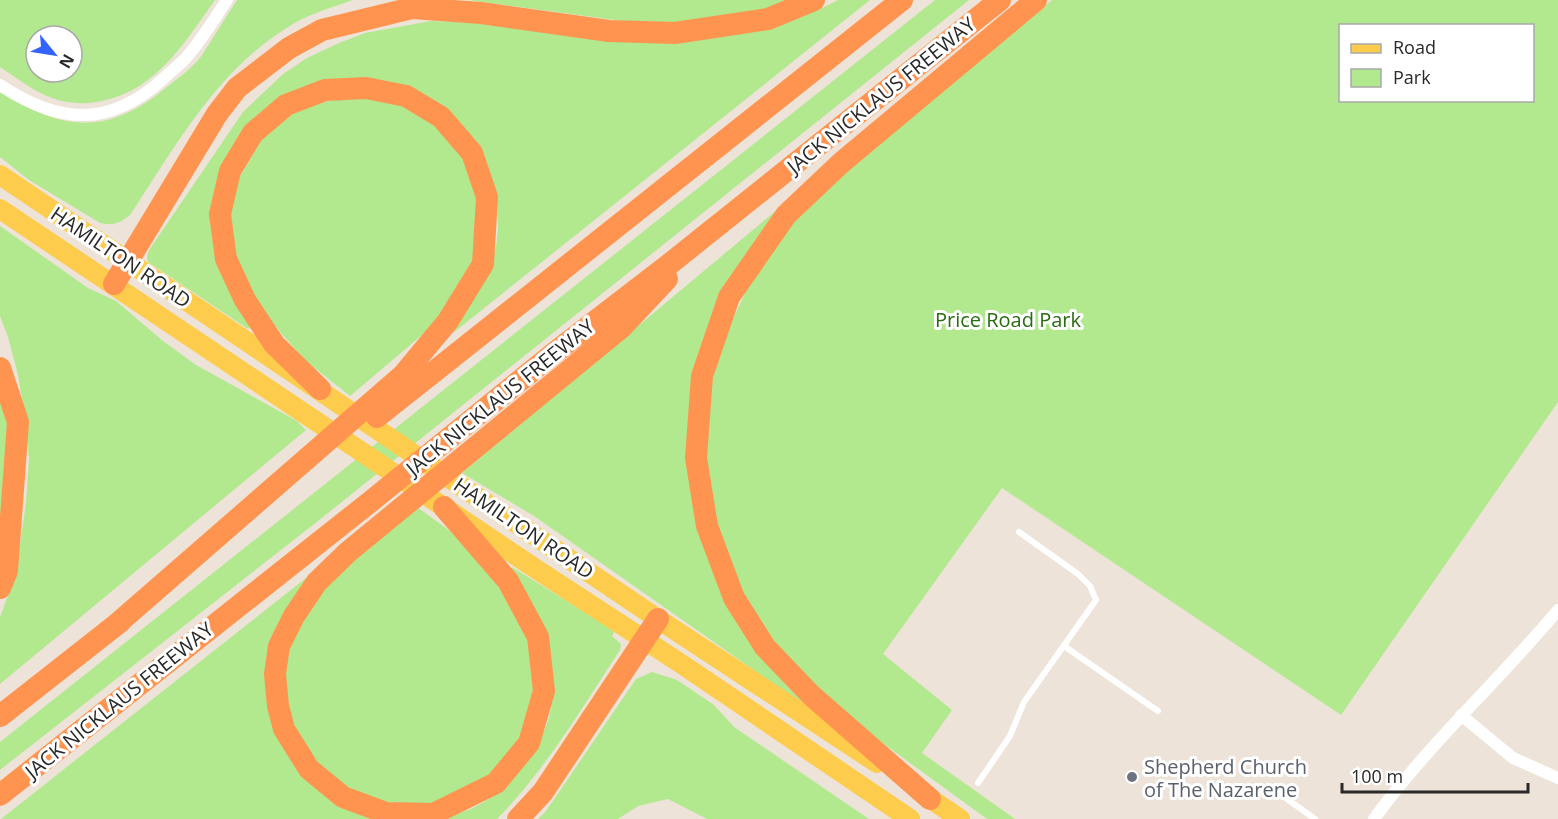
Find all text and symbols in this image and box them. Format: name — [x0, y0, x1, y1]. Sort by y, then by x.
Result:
street label: JACK NICKLAUS FREEWAY — [780, 10, 981, 181]
north arrow — [24, 24, 84, 84]
legend — [1339, 24, 1534, 102]
text: Road — [1393, 35, 1436, 59]
text: N — [54, 50, 80, 73]
text: Park — [1393, 65, 1431, 89]
street label: HAMILTON ROAD — [46, 200, 196, 314]
park label: Price Road Park — [935, 306, 1081, 333]
street label: JACK NICKLAUS FREEWAY — [399, 312, 600, 483]
street label: HAMILTON ROAD — [449, 471, 599, 585]
street label: JACK NICKLAUS FREEWAY — [18, 615, 219, 786]
place label: Shepherd Church of The Nazarene — [1144, 753, 1307, 803]
scale bar — [1342, 756, 1528, 794]
text: 100 m — [1351, 764, 1403, 788]
marker: Shepherd Church of The Nazarene — [1125, 770, 1139, 784]

